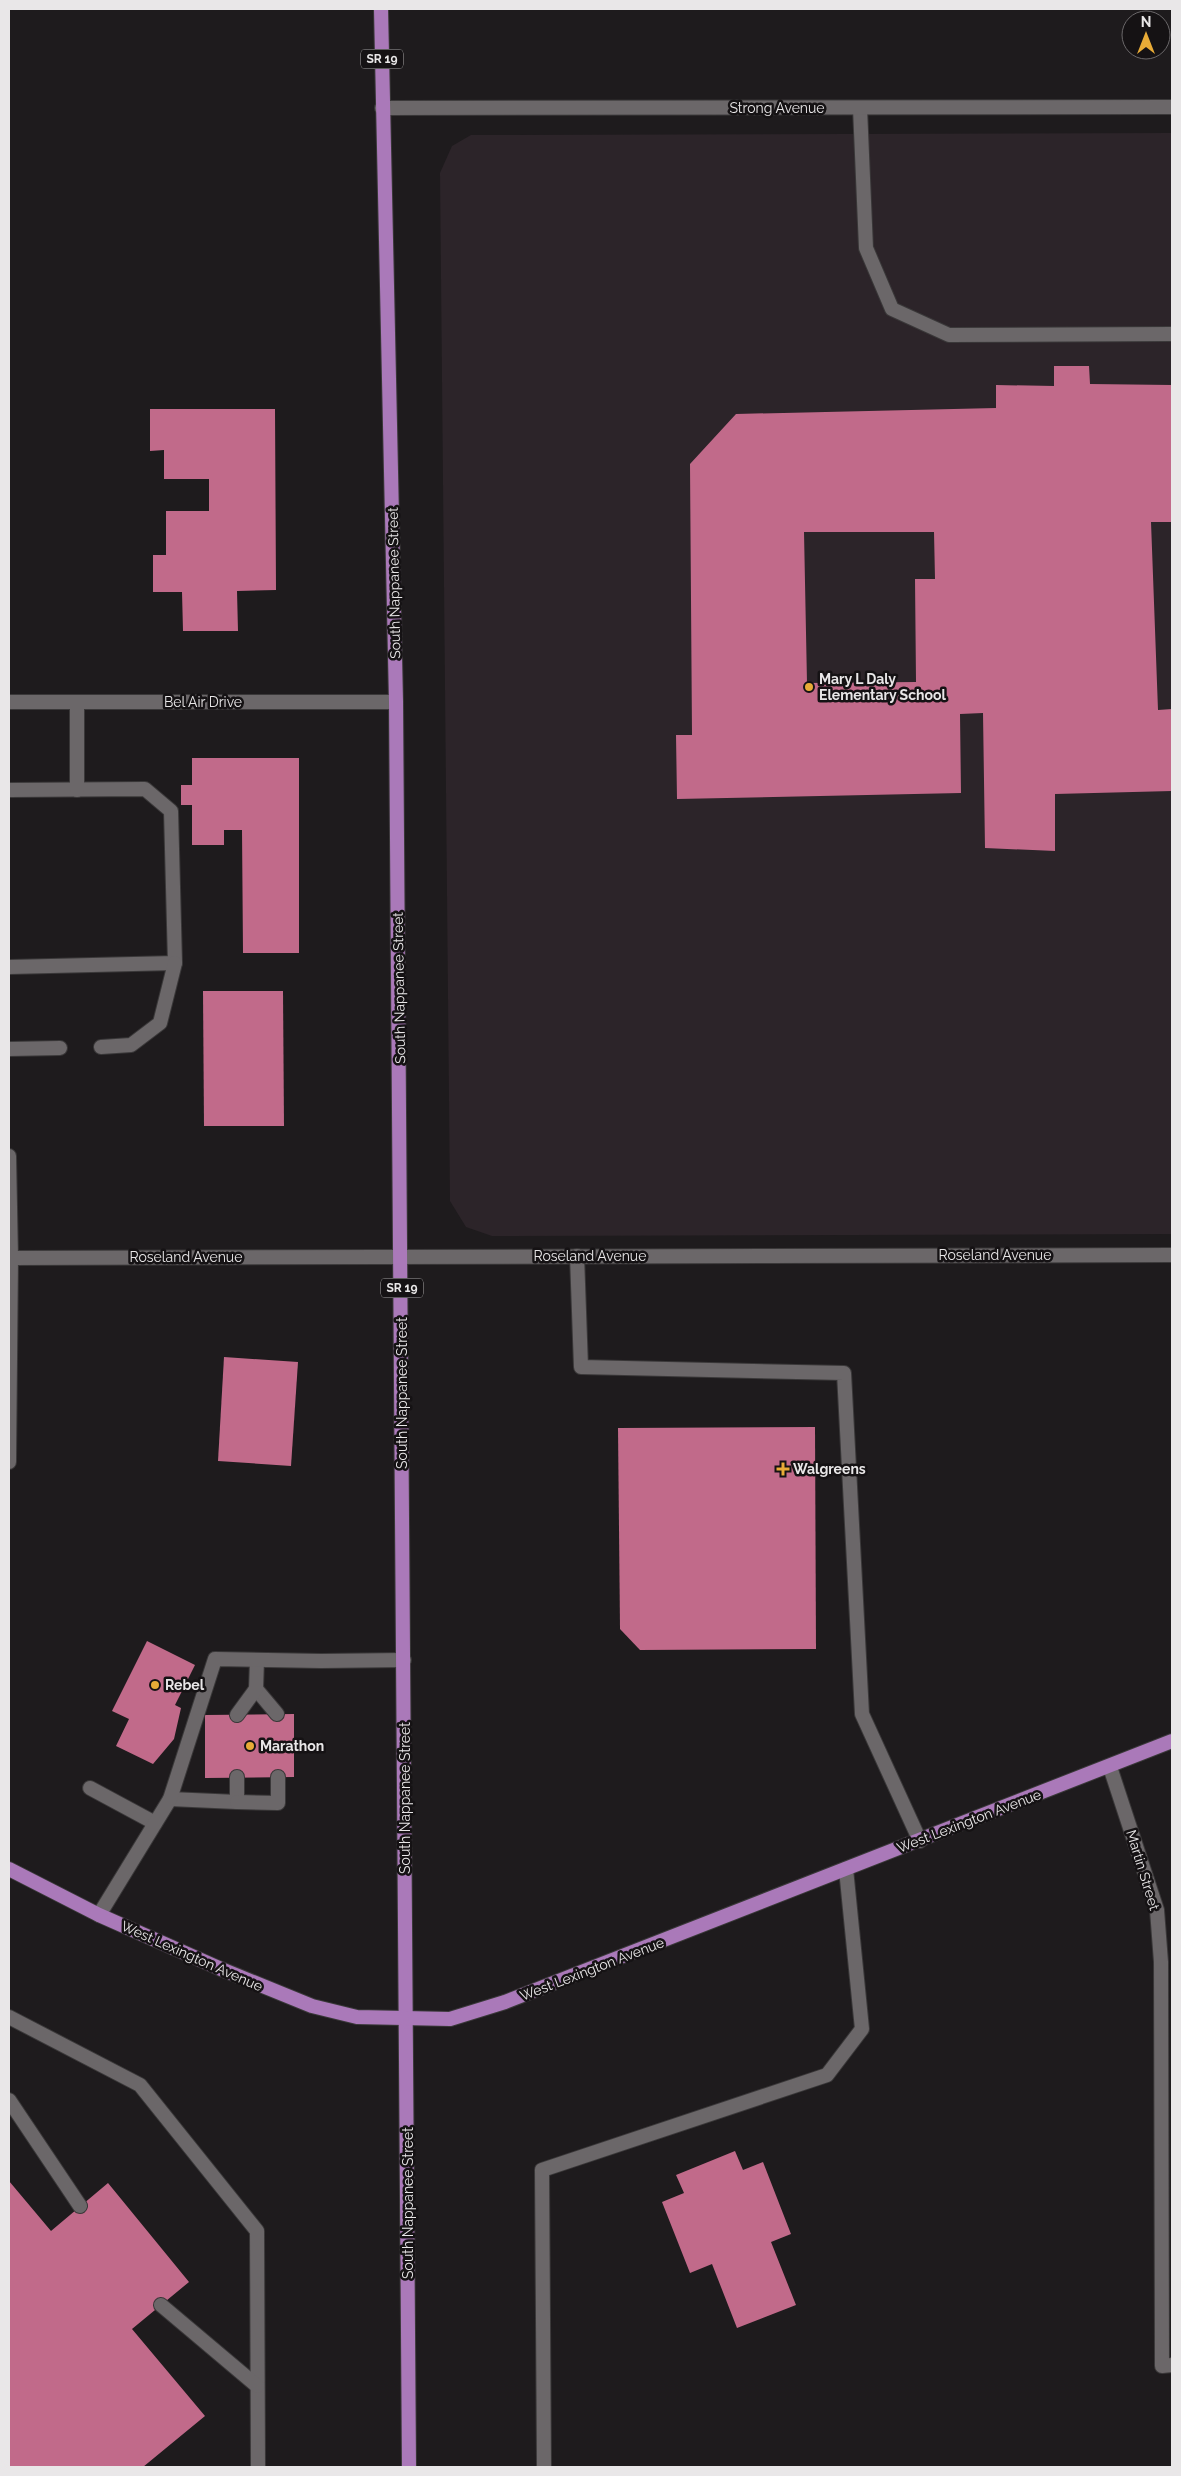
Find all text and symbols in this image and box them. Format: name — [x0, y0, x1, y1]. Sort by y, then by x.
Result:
north arrow — [1121, 10, 1171, 60]
text: N — [1141, 14, 1151, 30]
road number: SR 19 — [361, 50, 403, 68]
street label: Strong Avenue — [729, 100, 825, 116]
street label: South Nappanee Street — [385, 507, 403, 659]
place label: Mary L Daly Elementary School — [819, 671, 947, 703]
marker: Mary L Daly Elementary School — [803, 681, 815, 693]
street label: Bel Air Drive — [164, 694, 242, 710]
street label: South Nappanee Street — [390, 912, 408, 1064]
street label: Roseland Avenue — [939, 1247, 1051, 1263]
street label: Roseland Avenue — [534, 1248, 646, 1264]
street label: Roseland Avenue — [130, 1249, 242, 1265]
road number: SR 19 — [381, 1278, 423, 1298]
street label: South Nappanee Street — [394, 1317, 410, 1469]
place label: Walgreens — [793, 1461, 866, 1477]
marker: Walgreens — [777, 1463, 789, 1475]
place label: Rebel — [165, 1677, 205, 1693]
marker: Rebel — [149, 1679, 161, 1691]
street label: South Nappanee Street — [397, 1722, 413, 1874]
place label: Marathon — [260, 1738, 324, 1754]
marker: Marathon — [244, 1740, 256, 1752]
street label: West Lexington Avenue — [895, 1786, 1043, 1856]
street label: Martin Street — [1123, 1828, 1163, 1912]
street label: West Lexington Avenue — [119, 1918, 265, 1994]
street label: West Lexington Avenue — [518, 1934, 666, 2004]
street label: South Nappanee Street — [400, 2127, 416, 2279]

